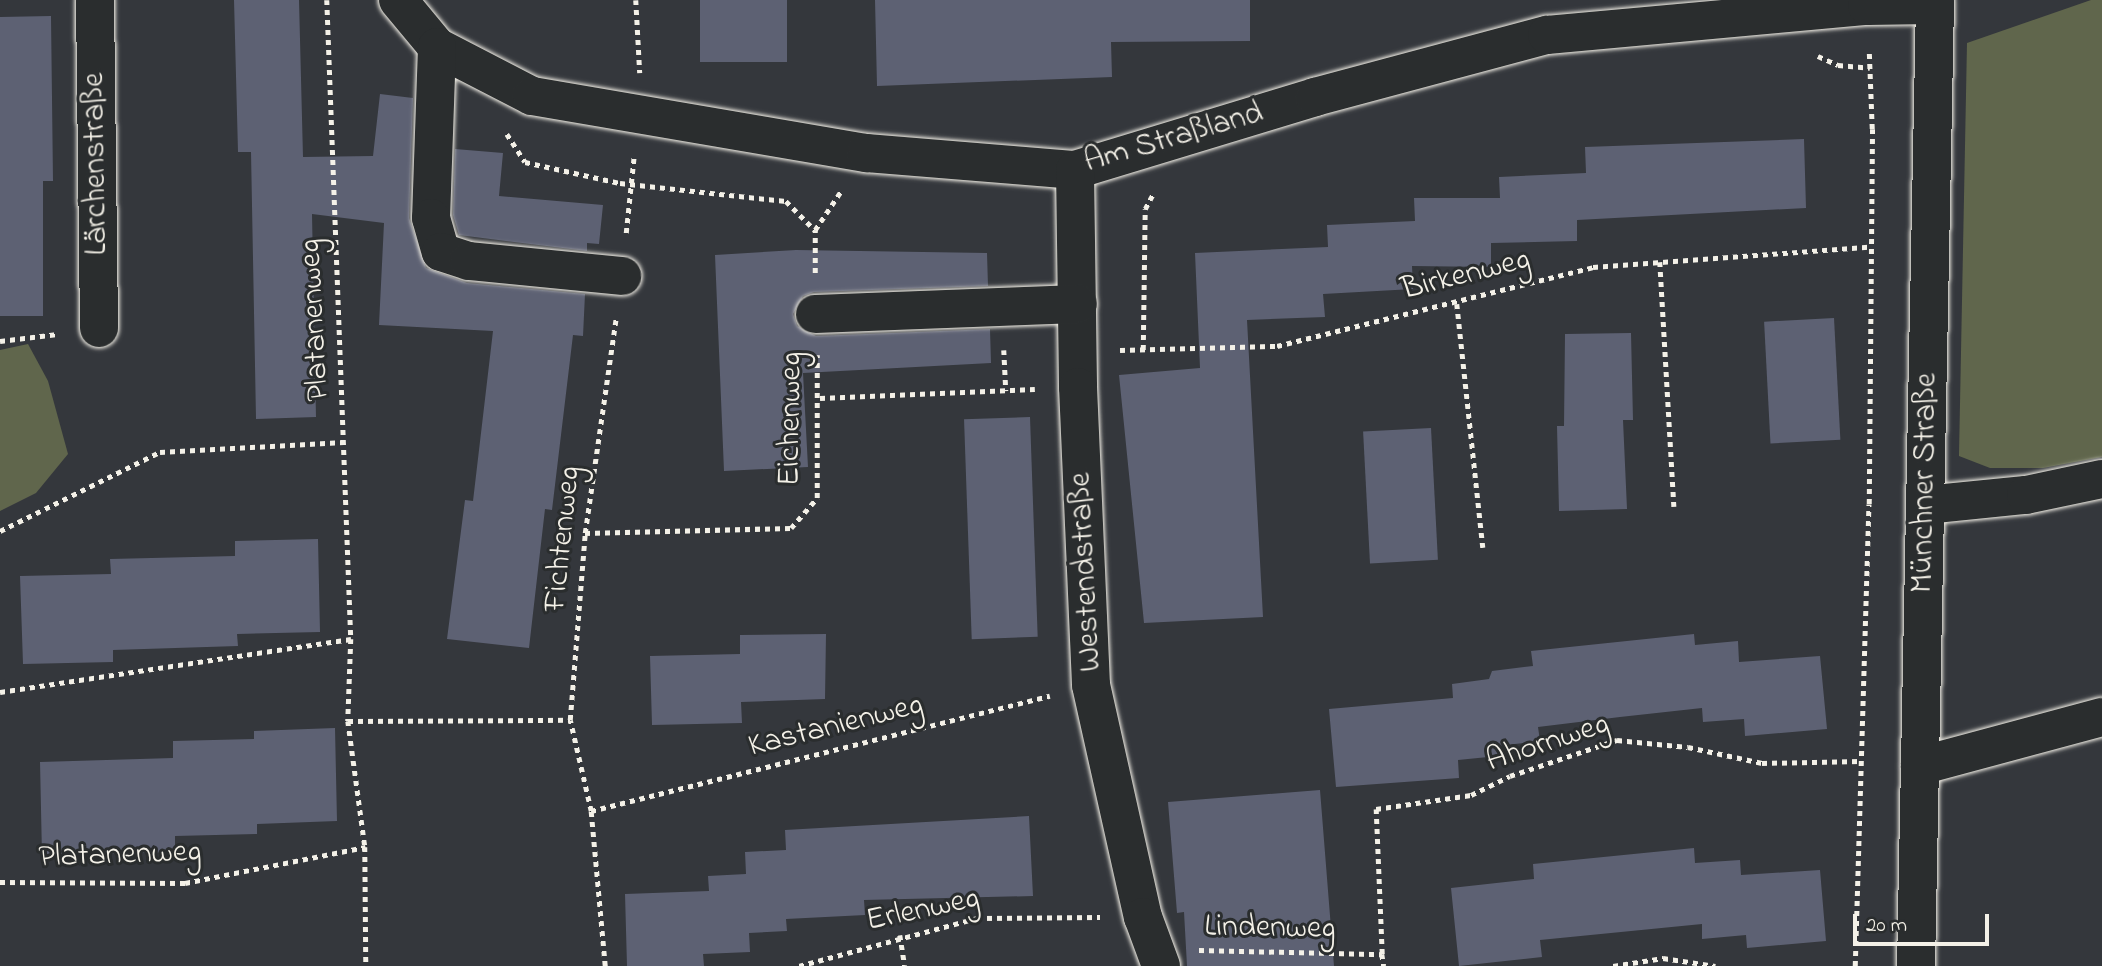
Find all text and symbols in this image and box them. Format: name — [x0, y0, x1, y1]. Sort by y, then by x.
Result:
street label: Lärchenstraße — [76, 72, 118, 256]
street label: Am Straßland — [1080, 95, 1268, 183]
street label: Platanenweg — [293, 238, 339, 402]
street label: Birkenweg — [1398, 242, 1534, 310]
street label: Eichenweg — [772, 351, 812, 487]
street label: Münchner Straße — [1905, 372, 1947, 594]
street label: Fichtenweg — [537, 464, 591, 614]
street label: Westendstraße — [1063, 471, 1111, 673]
street label: Kastanienweg — [745, 687, 927, 767]
street label: Ahornweg — [1482, 706, 1614, 782]
street label: Platanenweg — [38, 834, 202, 878]
street label: Erlenweg — [863, 880, 983, 942]
scale bar — [1857, 900, 1994, 944]
street label: Lindenweg — [1204, 909, 1336, 949]
text: 20 m — [1866, 911, 1907, 941]

